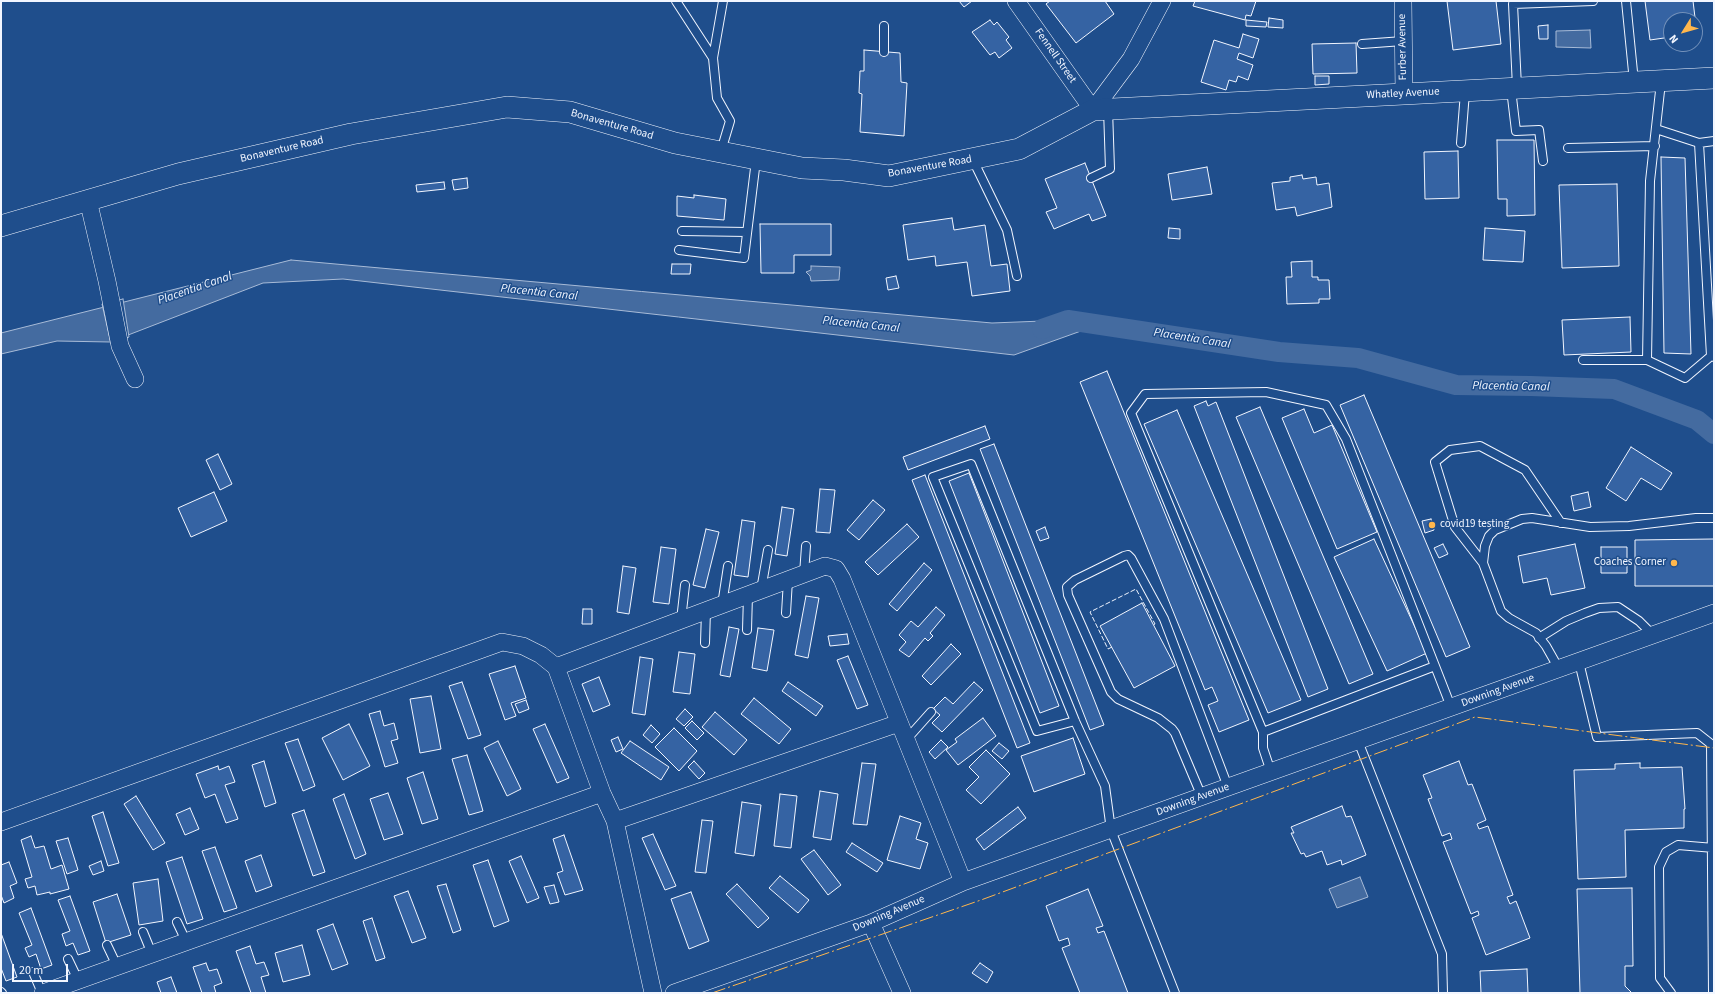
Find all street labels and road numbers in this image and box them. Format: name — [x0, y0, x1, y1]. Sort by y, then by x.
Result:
street label: Furber Avenue — [1396, 14, 1410, 80]
street label: Fennell Street — [1031, 26, 1079, 86]
street label: Whatley Avenue — [1366, 85, 1440, 103]
street label: Bonaventure Road — [569, 107, 655, 143]
street label: Bonaventure Road — [239, 134, 325, 166]
street label: Bonaventure Road — [887, 153, 973, 181]
street label: Downing Avenue — [1460, 672, 1536, 710]
street label: Downing Avenue — [1155, 781, 1231, 819]
street label: Downing Avenue — [851, 893, 927, 935]

